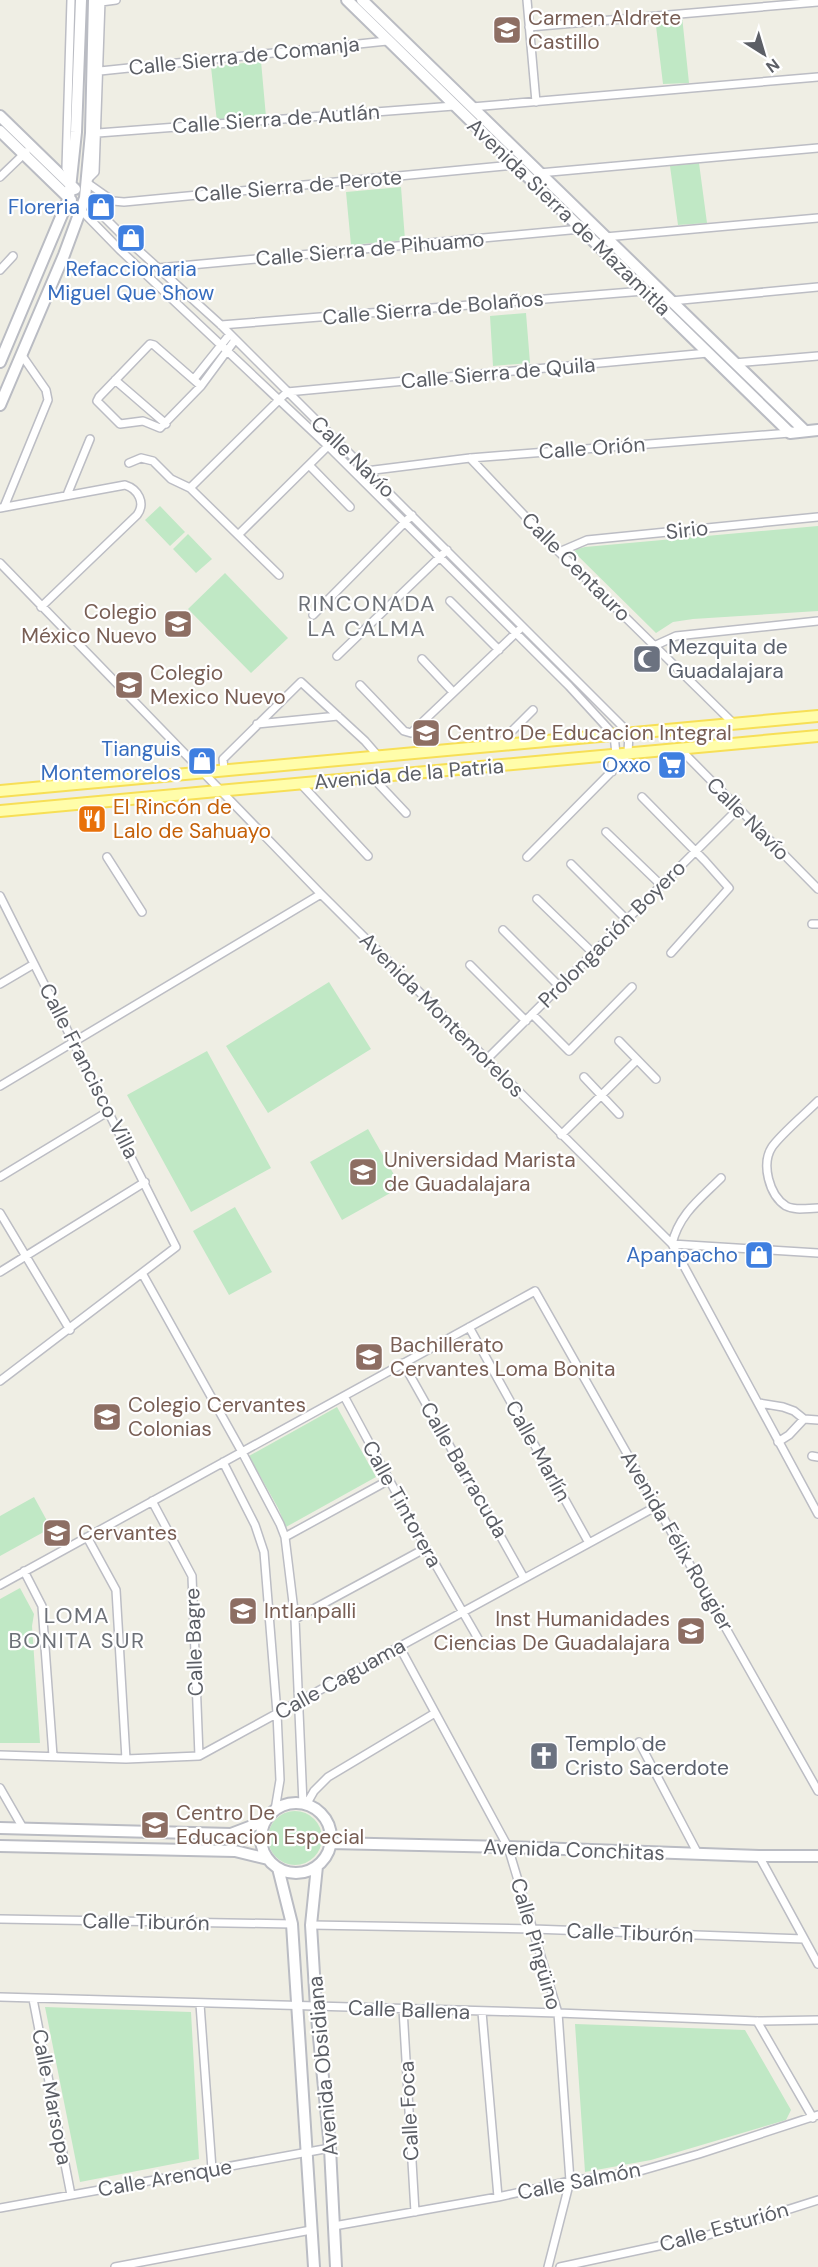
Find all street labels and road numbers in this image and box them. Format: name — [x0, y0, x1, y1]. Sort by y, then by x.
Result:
street label: Calle Sierra de Comanja — [127, 30, 361, 82]
street label: Calle Sierra de Autlán — [171, 98, 381, 140]
street label: Avenida Sierra de Mazamitla — [461, 112, 677, 322]
street label: Calle Sierra de Perote — [193, 163, 403, 209]
street label: Calle Sierra de Pihuamo — [254, 225, 486, 273]
street label: Calle Sierra de Bolaños — [321, 284, 545, 332]
street label: Calle Sierra de Quila — [400, 351, 596, 395]
street label: Calle Navío — [305, 410, 401, 504]
street label: Calle Orión — [538, 430, 646, 466]
street label: Calle Centauro — [515, 506, 637, 628]
street label: Sirio — [664, 514, 710, 546]
street label: Avenida de la Patria — [313, 752, 505, 796]
street label: Calle Navío — [700, 771, 796, 867]
street label: Prolongación Boyero — [532, 854, 692, 1014]
street label: Avenida Montemorelos — [353, 926, 531, 1104]
street label: Calle Francisco Villa — [33, 978, 145, 1164]
street label: Calle Marlín — [499, 1395, 577, 1507]
street label: Calle Barracuda — [414, 1397, 514, 1543]
street label: Calle Tintorera — [356, 1435, 448, 1573]
street label: Avenida Félix Rougier — [614, 1446, 740, 1636]
street label: Calle Bagre — [178, 1587, 210, 1697]
street label: Calle Caguama — [270, 1632, 410, 1726]
street label: Avenida Conchitas — [483, 1833, 665, 1867]
street label: Calle Pingüino — [504, 1875, 568, 2013]
street label: Calle Tiburón — [82, 1907, 210, 1937]
street label: Calle Tiburón — [566, 1917, 694, 1949]
street label: Avenida Obsidiana — [301, 1975, 345, 2157]
street label: Calle Ballena — [347, 1994, 471, 2026]
street label: Calle Marsopa — [25, 2027, 79, 2167]
street label: Calle Foca — [392, 2060, 426, 2162]
street label: Calle Arenque — [96, 2152, 234, 2204]
street label: Calle Salmón — [515, 2155, 643, 2207]
street label: Calle Esturión — [656, 2195, 792, 2259]

